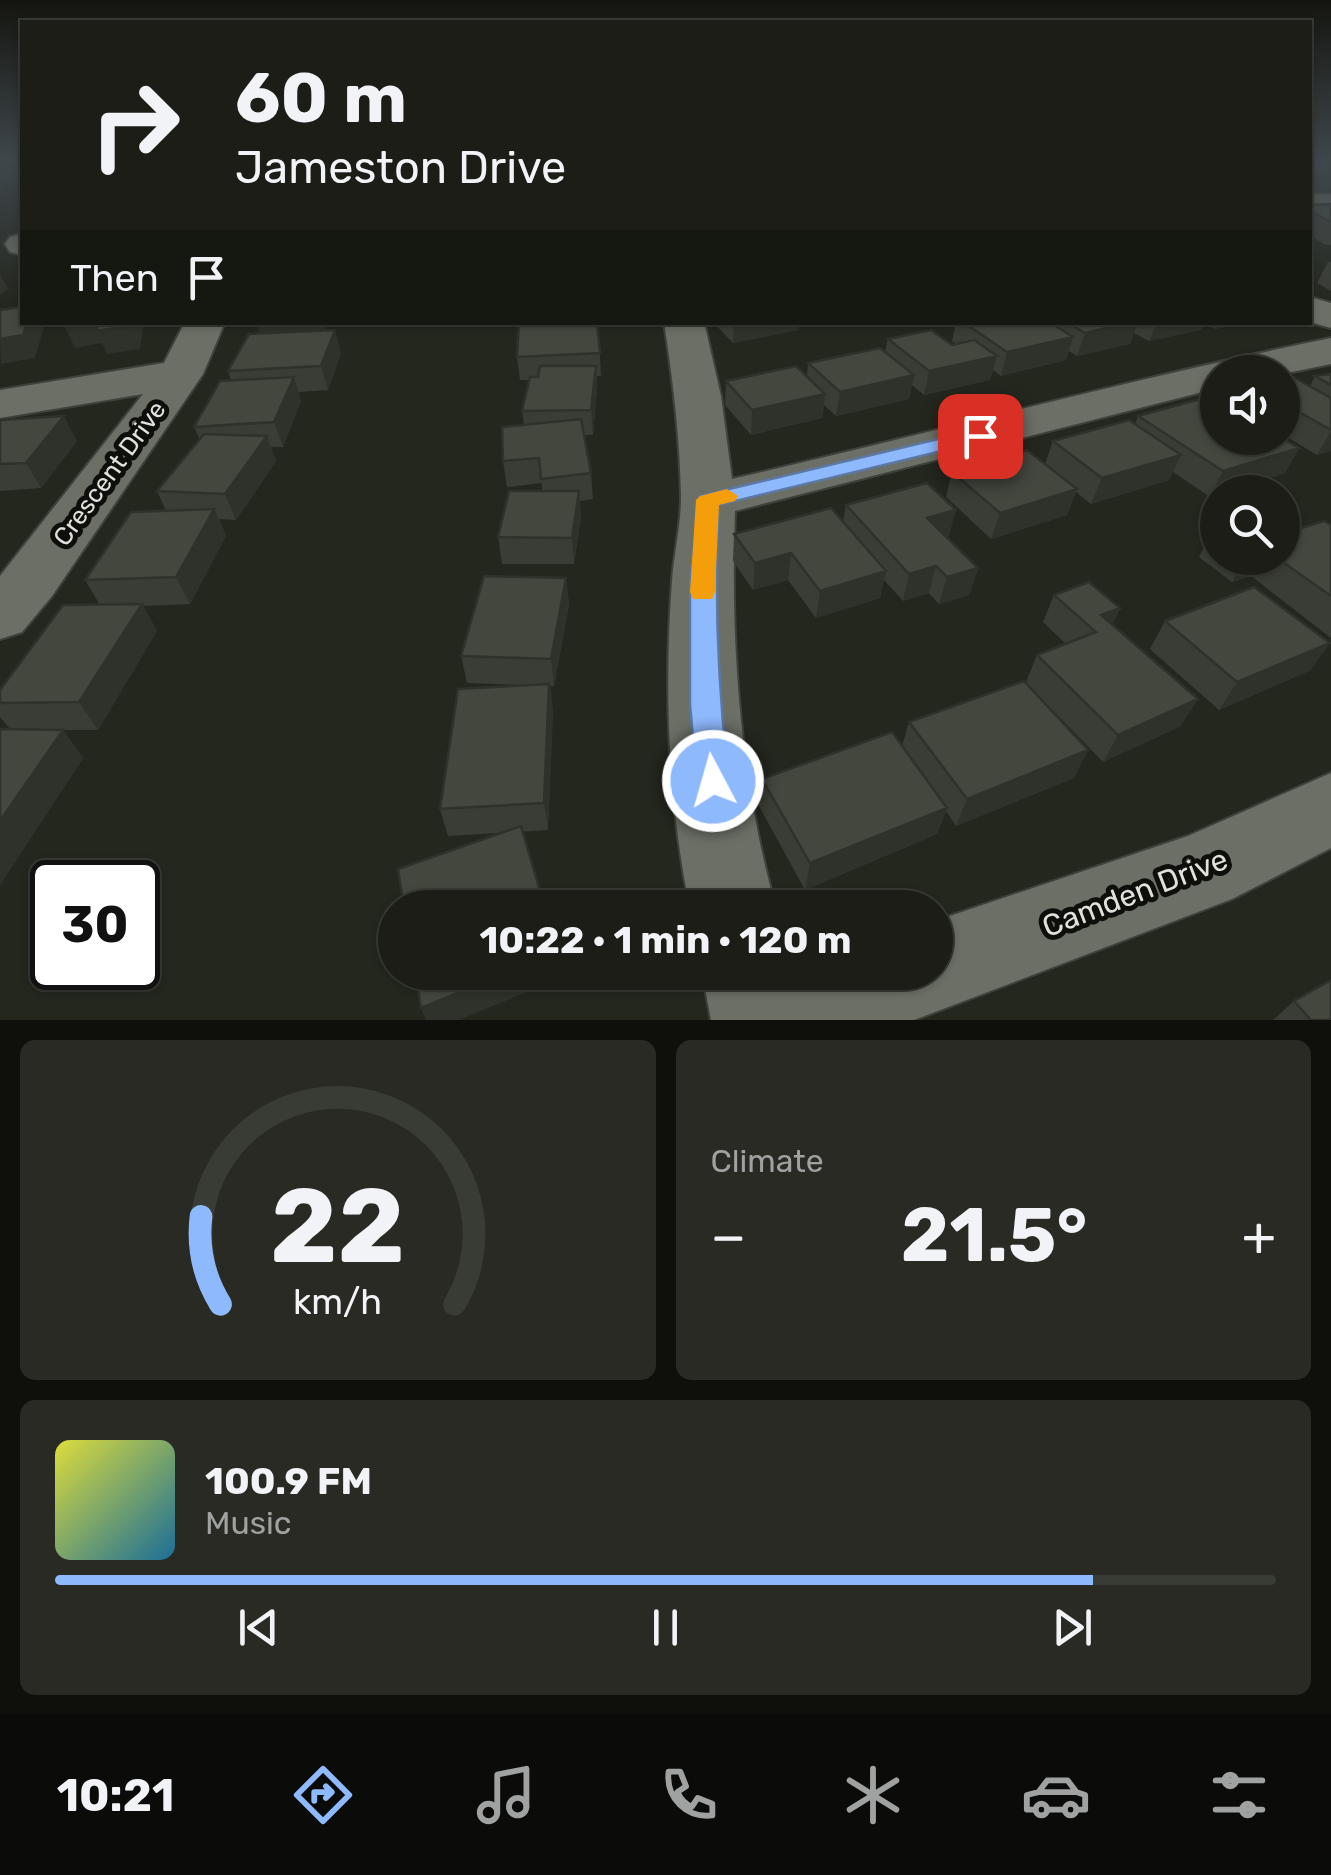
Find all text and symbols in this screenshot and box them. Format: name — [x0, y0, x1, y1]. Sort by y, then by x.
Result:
text: 60 m — [235, 57, 407, 140]
icon: right — [70, 60, 200, 190]
text: Jameston Drive — [235, 141, 566, 194]
icon: arrive — [179, 250, 234, 305]
text: Then — [70, 255, 159, 301]
map controls — [1200, 355, 1300, 575]
button: sound — [1200, 355, 1300, 455]
pin — [938, 394, 1023, 479]
street label: Crescent Drive — [47, 395, 172, 551]
icon: arrive — [953, 409, 1008, 464]
button: search — [1200, 475, 1300, 575]
position arrow — [661, 729, 765, 833]
street label: Camden Drive — [1037, 841, 1233, 945]
speed limit sign: 30 — [30, 860, 160, 990]
text: 10:22 · 1 min · 120 m — [479, 917, 852, 963]
text: Climate — [711, 1142, 824, 1180]
text: 22 — [270, 1165, 405, 1288]
text: 21.5° — [901, 1191, 1087, 1280]
text: − — [711, 1204, 746, 1269]
text: + — [1242, 1204, 1276, 1269]
text: km/h — [293, 1281, 382, 1323]
text: 100.9 FM — [205, 1458, 372, 1504]
text: Music — [205, 1504, 291, 1542]
icon: previous — [231, 1600, 286, 1655]
icon: pause — [638, 1600, 693, 1655]
icon: next — [1045, 1600, 1100, 1655]
icon: directions — [288, 1760, 358, 1830]
icon: music — [471, 1760, 541, 1830]
icon: phone — [654, 1760, 724, 1830]
icon: climate — [838, 1760, 908, 1830]
icon: car — [1021, 1760, 1091, 1830]
icon: filters — [1204, 1760, 1274, 1830]
text: 10:21 — [57, 1769, 174, 1822]

